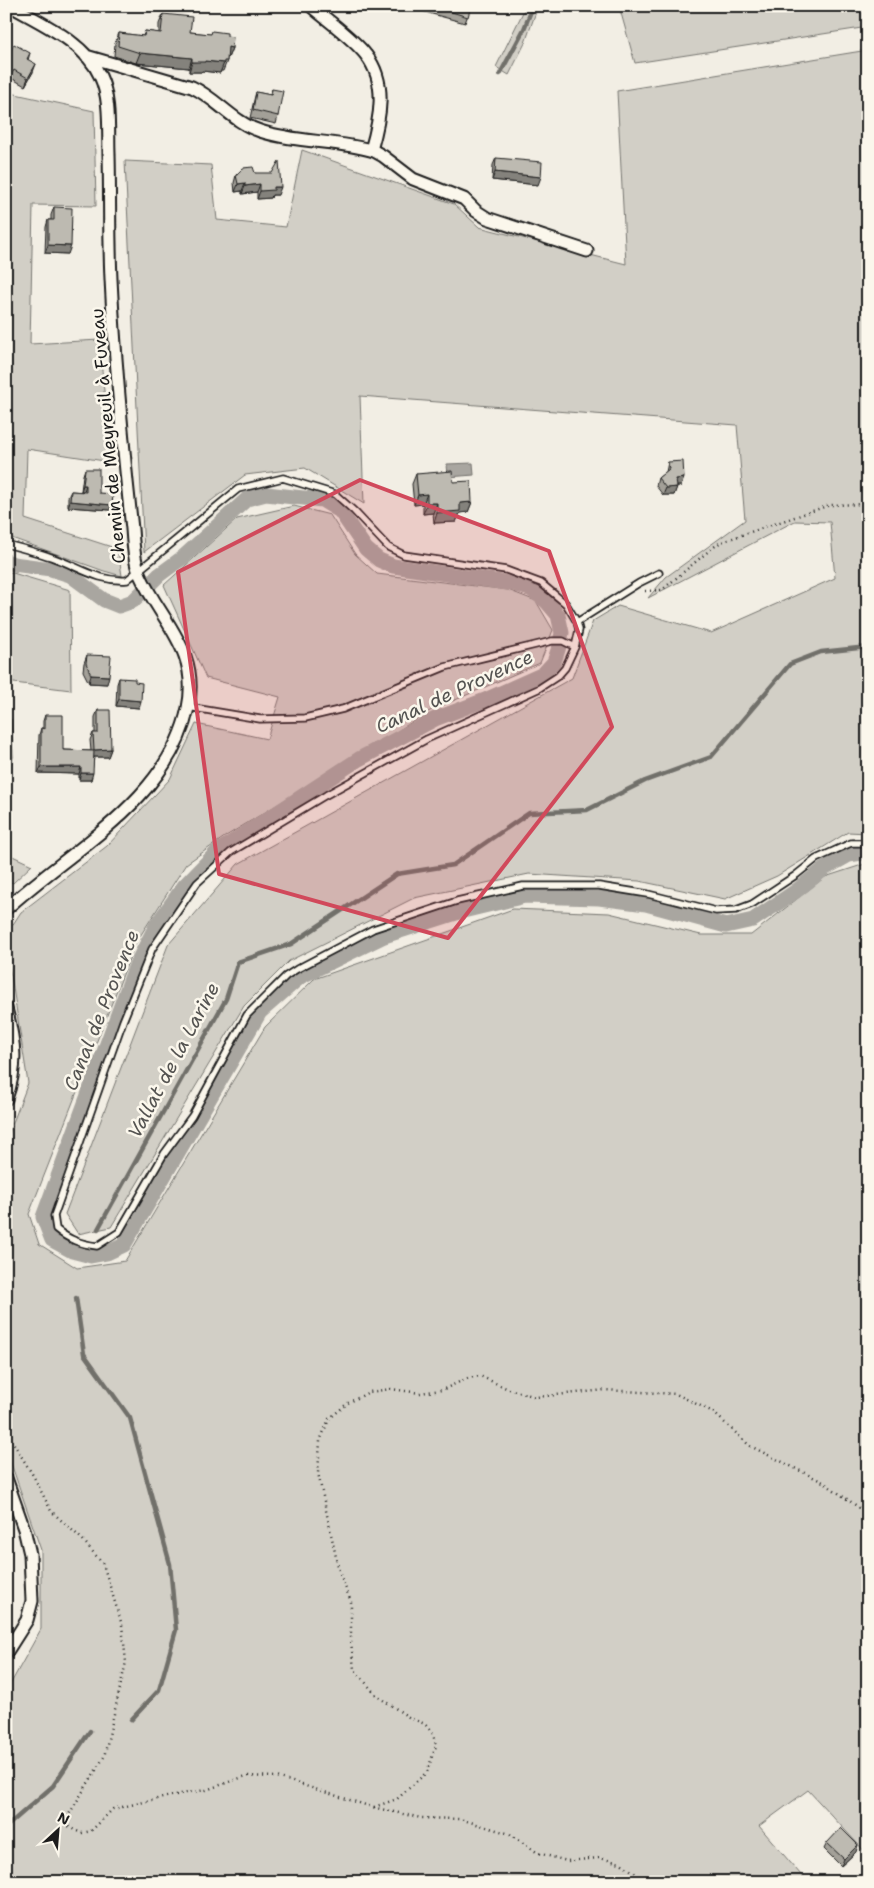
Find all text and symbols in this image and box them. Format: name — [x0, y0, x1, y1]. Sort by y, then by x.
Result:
street label: Chemin de Meyreuil à Fuveau — [85, 307, 131, 565]
water label: Canal de Provence — [371, 644, 537, 739]
water label: Canal de Provence — [58, 926, 145, 1094]
water label: Vallat de la Larine — [122, 978, 225, 1142]
north arrow — [32, 1806, 82, 1856]
text: N — [55, 1808, 73, 1829]

